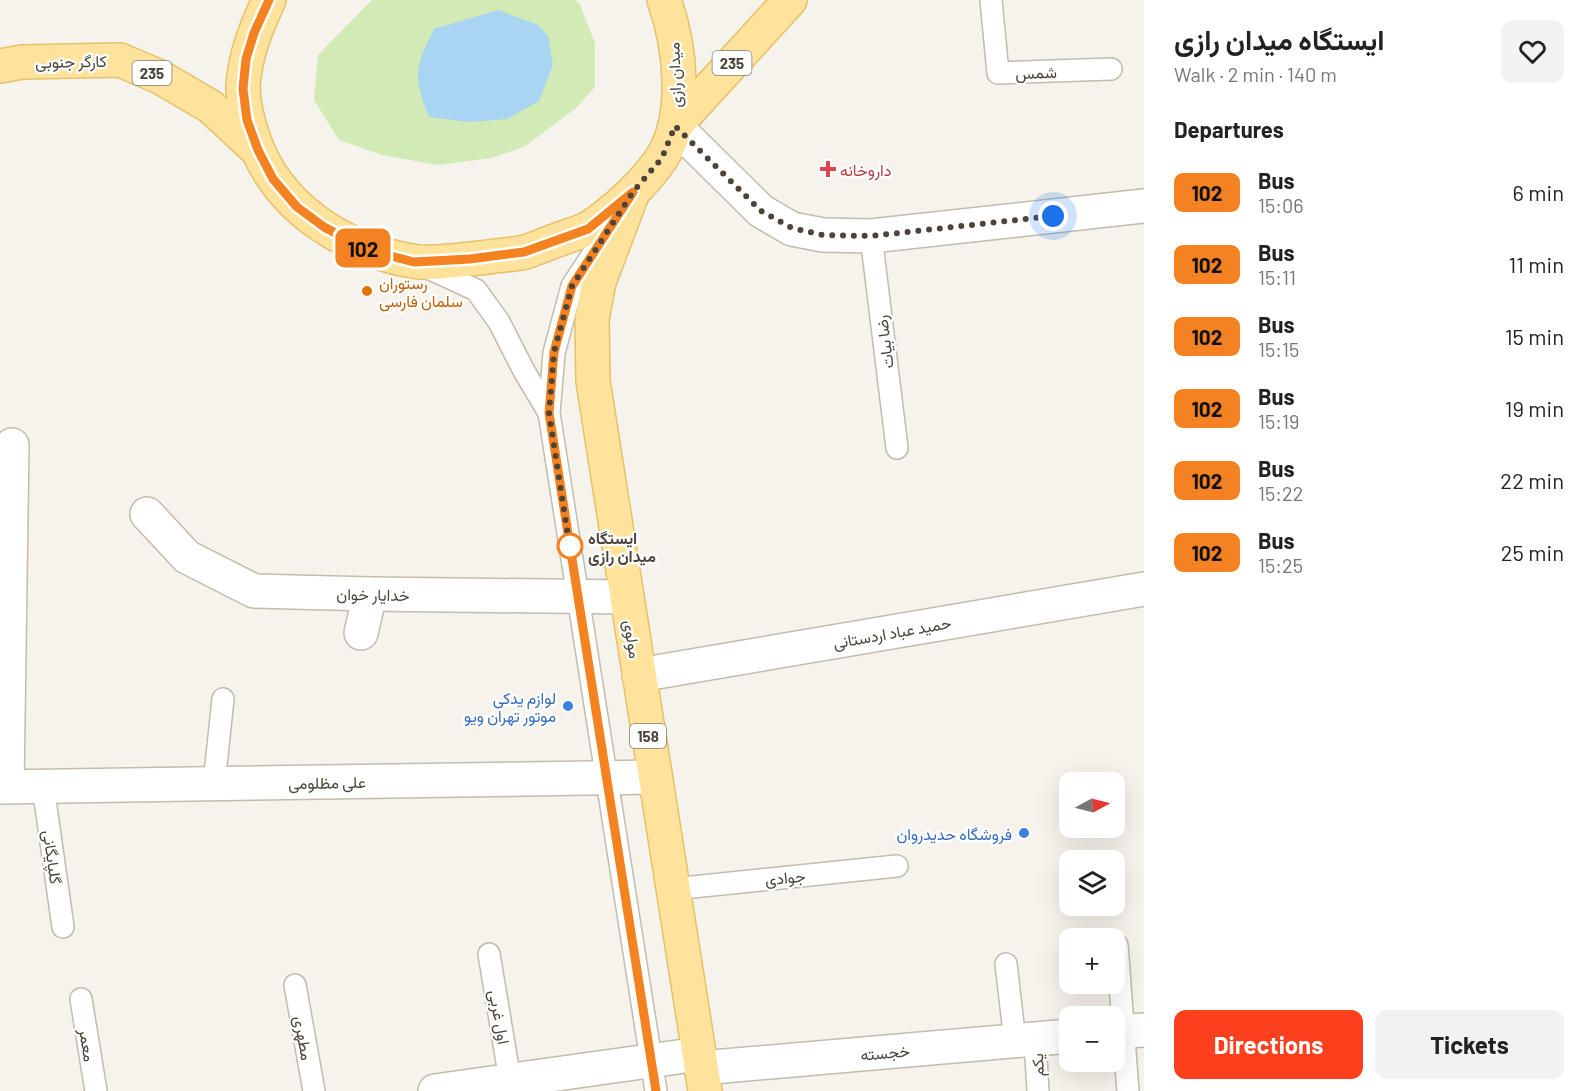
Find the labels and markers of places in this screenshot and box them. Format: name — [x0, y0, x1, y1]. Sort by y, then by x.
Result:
place label: داروخانه — [840, 160, 891, 181]
marker: داروخانه — [821, 162, 835, 176]
place label: رستوران سلمان فارسی — [379, 273, 463, 312]
marker: رستوران سلمان فارسی — [360, 284, 374, 298]
place label: ایستگاه میدان رازی — [588, 528, 656, 567]
marker: ایستگاه میدان رازی — [557, 533, 583, 559]
place label: لوازم یدکی موتور تهران ویو — [464, 688, 556, 727]
marker: لوازم یدکی موتور تهران ویو — [561, 699, 575, 713]
place label: فروشگاه حدیدروان — [896, 824, 1012, 845]
marker: فروشگاه حدیدروان — [1017, 826, 1031, 840]

